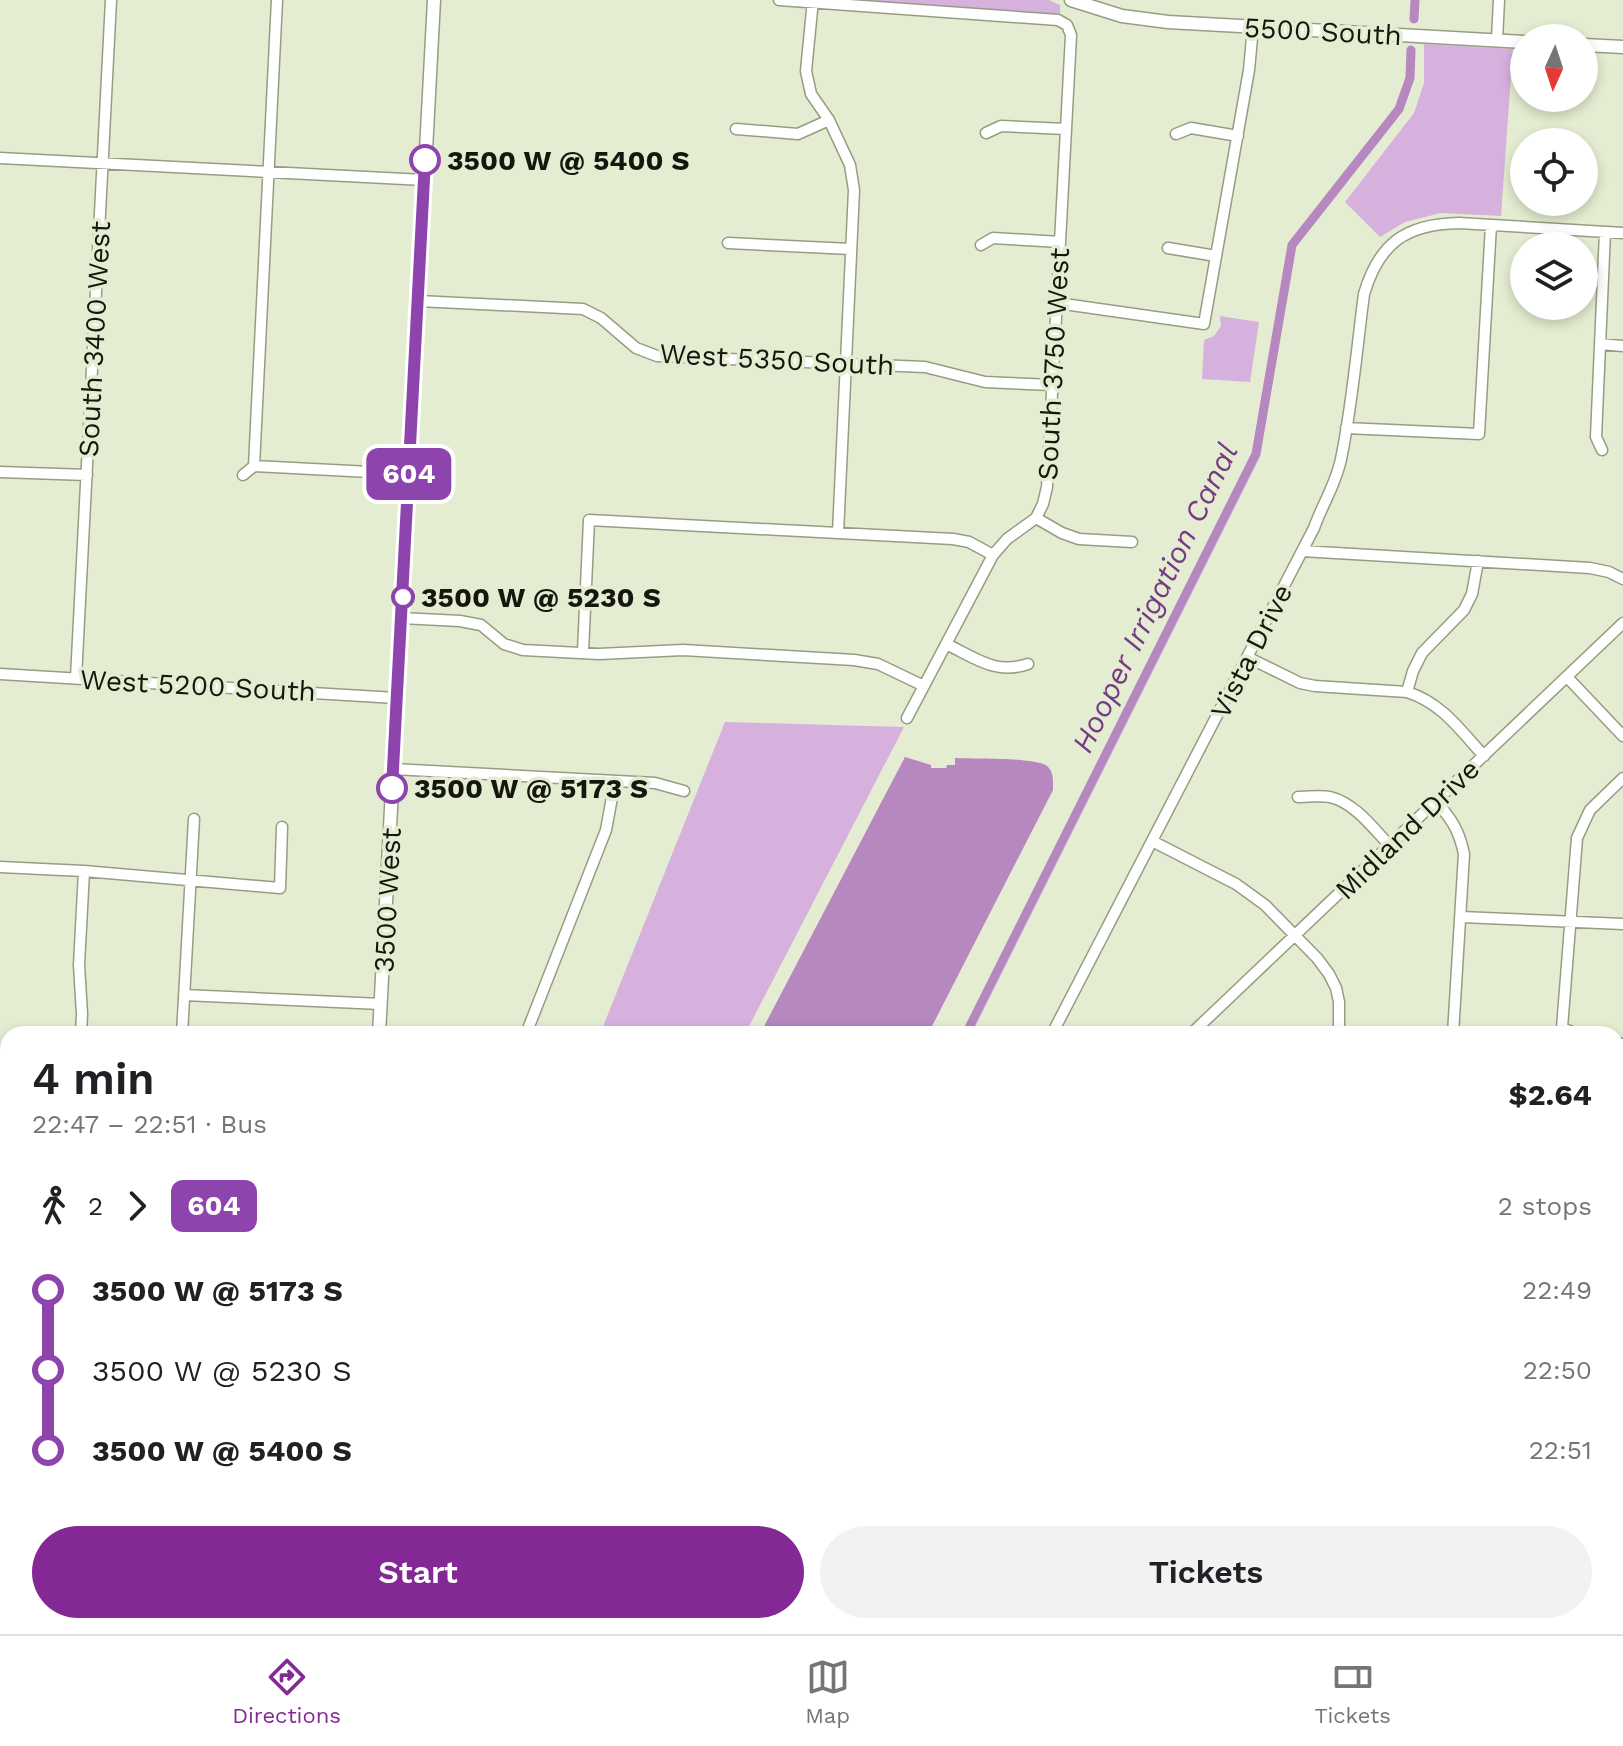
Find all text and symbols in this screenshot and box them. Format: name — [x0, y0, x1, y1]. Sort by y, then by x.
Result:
street label: 5500 South — [1243, 11, 1403, 52]
north arrow — [1510, 24, 1598, 112]
map controls — [1510, 24, 1598, 320]
button: locate — [1510, 128, 1598, 216]
place label: 3500 W @ 5400 S — [447, 144, 690, 177]
marker: 3500 W @ 5400 S — [410, 145, 440, 175]
street label: South 3400 West — [72, 220, 117, 458]
button: layers — [1510, 232, 1598, 320]
street label: South 3750 West — [1031, 247, 1076, 481]
street label: West 5350 South — [659, 337, 895, 382]
water label: Hooper Irrigation Canal — [1064, 437, 1245, 758]
line badge: 604 — [363, 448, 455, 500]
text: 604 — [382, 457, 436, 490]
street label: Vista Drive — [1203, 578, 1299, 724]
place label: 3500 W @ 5230 S — [421, 581, 661, 614]
marker: 3500 W @ 5230 S — [392, 586, 414, 608]
street label: West 5200 South — [79, 663, 317, 708]
street label: Midland Drive — [1328, 752, 1486, 906]
place label: 3500 W @ 5173 S — [414, 772, 648, 805]
marker: 3500 W @ 5173 S — [377, 773, 407, 803]
street label: 3500 West — [367, 827, 408, 973]
text: 4 min — [32, 1053, 155, 1105]
text: $2.64 — [1509, 1077, 1592, 1112]
text: 22:47 – 22:51 · Bus — [32, 1109, 267, 1139]
icon: walk — [32, 1184, 76, 1228]
icon: forward — [115, 1184, 159, 1228]
text: 604 — [187, 1189, 241, 1222]
text: 2 — [88, 1191, 103, 1221]
text: 2 stops — [1498, 1191, 1592, 1221]
text: 3500 W @ 5173 S — [92, 1273, 343, 1308]
text: 22:49 — [1522, 1275, 1592, 1305]
text: 3500 W @ 5230 S — [92, 1353, 352, 1388]
text: 22:50 — [1523, 1355, 1592, 1385]
text: 3500 W @ 5400 S — [92, 1433, 352, 1468]
text: 22:51 — [1529, 1435, 1592, 1465]
button: Start — [32, 1526, 804, 1618]
button: Tickets — [820, 1526, 1592, 1618]
tab: Directions — [232, 1655, 341, 1728]
tab: Map — [805, 1655, 850, 1728]
tab: Tickets — [1314, 1655, 1391, 1728]

